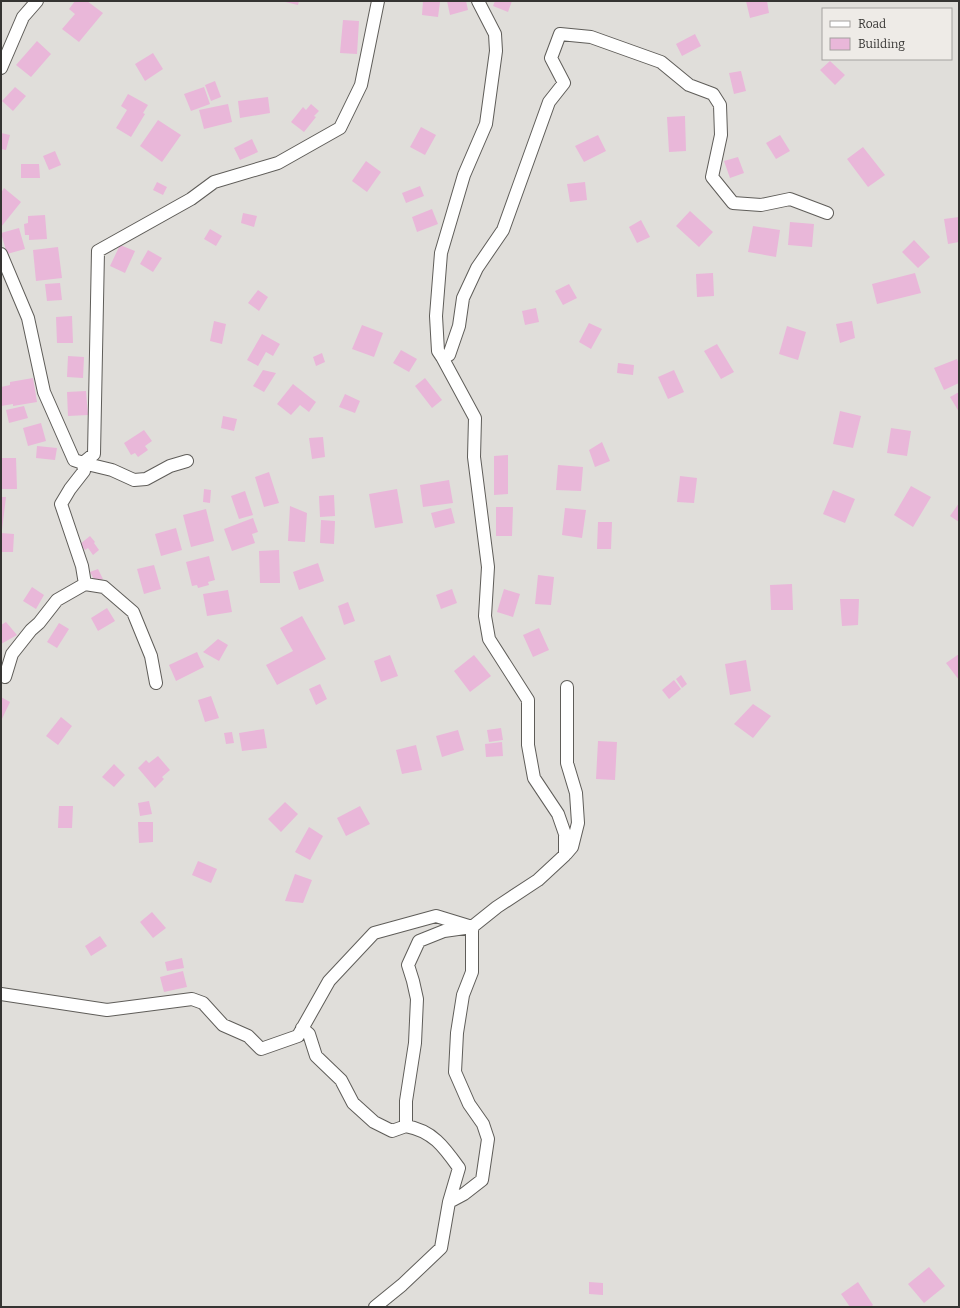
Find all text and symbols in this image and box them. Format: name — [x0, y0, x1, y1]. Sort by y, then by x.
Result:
legend — [822, 8, 952, 60]
text: Road — [858, 17, 886, 31]
text: Building — [858, 37, 905, 51]

